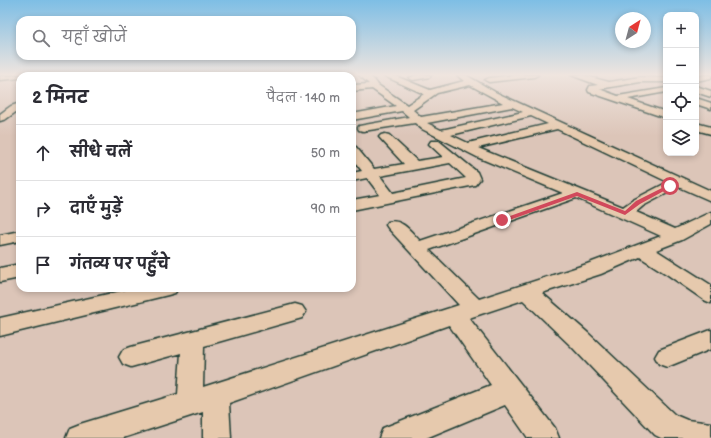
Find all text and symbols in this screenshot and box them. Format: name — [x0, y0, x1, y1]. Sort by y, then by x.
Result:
north arrow — [615, 12, 651, 48]
map controls — [663, 12, 699, 156]
button: + — [663, 12, 699, 48]
search box — [16, 16, 356, 60]
icon: search — [30, 27, 52, 49]
text: यहाँ खोजें — [62, 28, 127, 47]
button: − — [663, 48, 699, 84]
button: locate — [663, 84, 699, 120]
text: 2 मिनट — [32, 88, 88, 108]
text: पैदल · 140 m — [267, 90, 340, 106]
button: layers — [663, 120, 699, 156]
icon: ahead — [32, 142, 54, 164]
text: सीधे चलें — [70, 143, 132, 162]
text: 50 m — [311, 145, 340, 161]
route start — [661, 177, 679, 195]
icon: right — [32, 198, 54, 220]
text: दाएँ मुड़ें — [70, 199, 122, 218]
text: 90 m — [311, 201, 340, 217]
route end — [493, 211, 511, 229]
icon: arrive — [32, 254, 54, 276]
text: गंतव्य पर पहुँचे — [70, 255, 169, 274]

